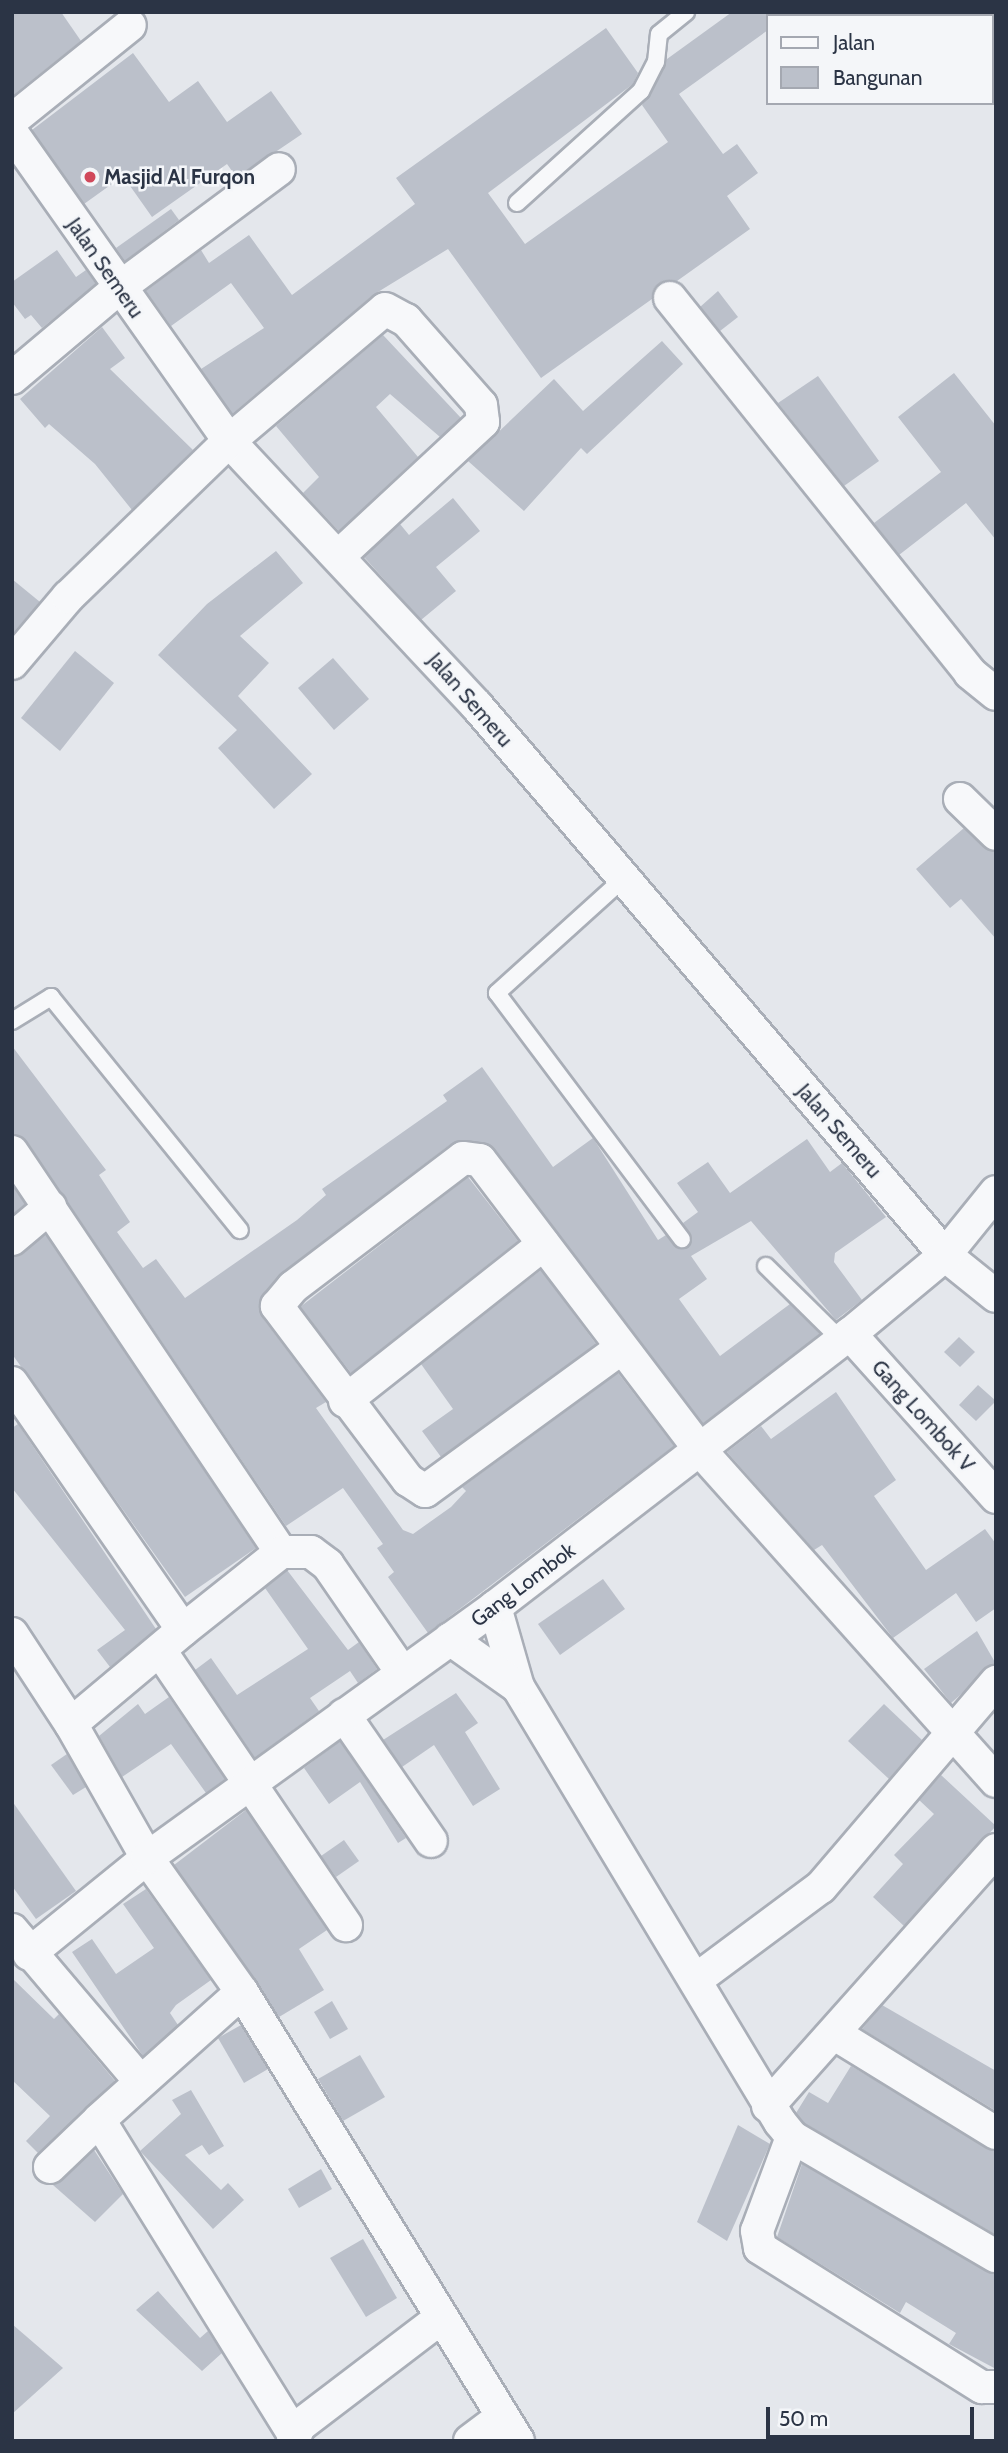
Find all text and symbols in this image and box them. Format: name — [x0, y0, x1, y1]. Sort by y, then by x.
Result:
legend — [766, 14, 994, 105]
text: Jalan — [833, 30, 875, 55]
text: Bangunan — [833, 65, 922, 90]
place label: Masjid Al Furqon — [104, 164, 255, 190]
marker: Masjid Al Furqon — [82, 169, 98, 185]
street label: Jalan Semeru — [61, 213, 149, 323]
street label: Jalan Semeru — [422, 648, 518, 752]
street label: Jalan Semeru — [791, 1079, 887, 1183]
street label: Gang Lombok V — [866, 1355, 980, 1477]
street label: Gang Lombok — [466, 1538, 580, 1632]
scale bar — [770, 2394, 978, 2438]
text: 50 m — [779, 2406, 828, 2431]

